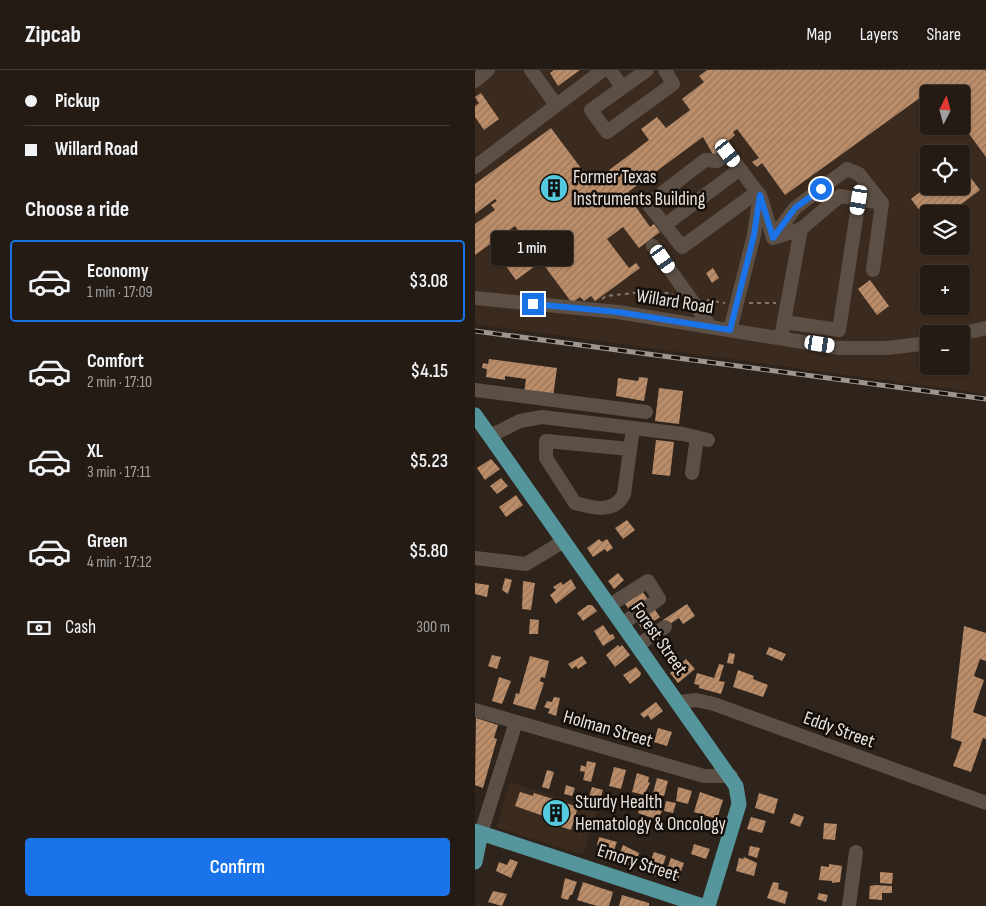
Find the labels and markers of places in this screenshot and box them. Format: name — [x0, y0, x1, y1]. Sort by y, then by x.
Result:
place label: Former Texas Instruments Building — [573, 166, 706, 211]
building icon: Former Texas Instruments Building — [539, 173, 569, 203]
place label: Sturdy Health Hematology & Oncology — [575, 791, 726, 836]
building icon: Sturdy Health Hematology & Oncology — [541, 798, 571, 828]

